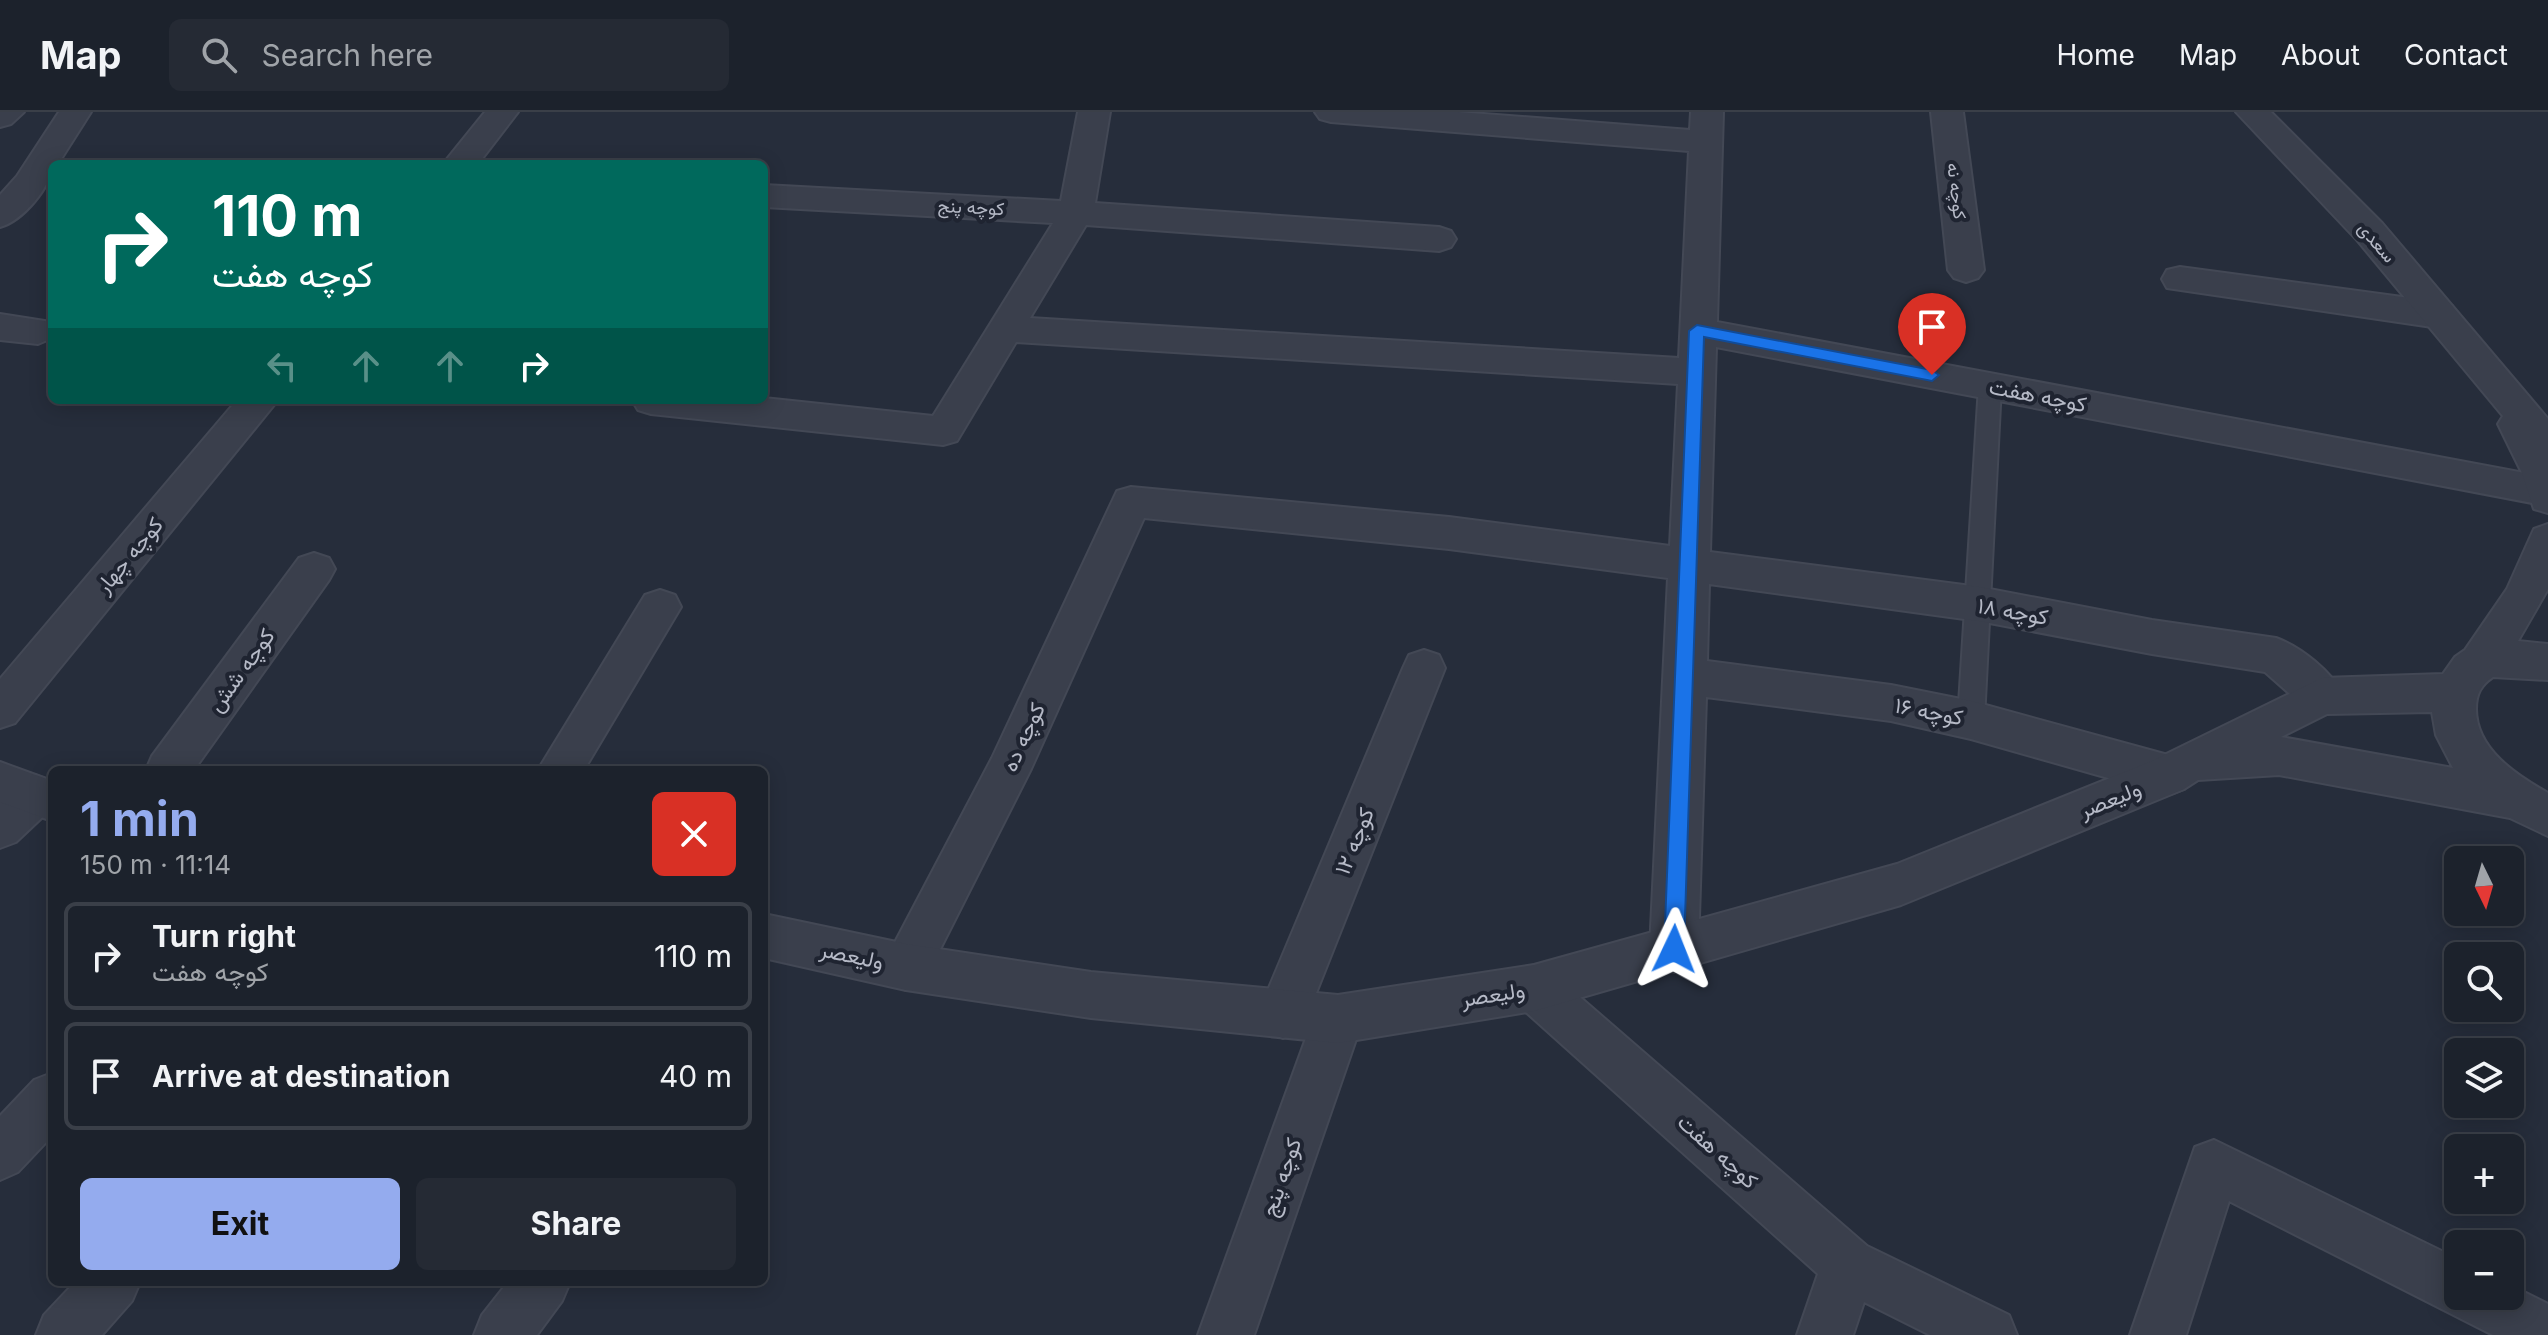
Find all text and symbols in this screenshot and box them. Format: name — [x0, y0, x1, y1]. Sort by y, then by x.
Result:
search box — [169, 19, 729, 91]
text: Map — [40, 32, 121, 78]
icon: search — [197, 33, 241, 77]
text: Search here — [261, 37, 433, 73]
text: Home — [2056, 38, 2135, 72]
text: Map — [2179, 38, 2237, 72]
text: About — [2281, 38, 2360, 72]
text: Contact — [2404, 38, 2508, 72]
street label: کوچه نه — [1941, 161, 1971, 221]
text: 110 m — [212, 182, 362, 250]
icon: right — [80, 192, 184, 296]
street label: کوچه پنج — [937, 195, 1005, 221]
street label: سعدی — [2353, 217, 2400, 267]
text: کوچه هفت — [212, 252, 373, 296]
pin — [1898, 293, 1966, 375]
icon: arrive — [1910, 305, 1954, 349]
icon: left — [260, 344, 304, 388]
icon: ahead — [344, 344, 388, 388]
icon: ahead — [428, 344, 472, 388]
icon: right — [512, 344, 556, 388]
street label: کوچه هفت — [1987, 373, 2089, 419]
street label: کوچه چهار — [89, 512, 170, 600]
street label: کوچه ۱۸ — [1975, 592, 2051, 632]
street label: کوچه شش — [202, 623, 282, 718]
street label: کوچه ۱۶ — [1892, 692, 1966, 732]
street label: کوچه ده — [996, 698, 1052, 776]
street label: ولیعصر — [2074, 775, 2145, 824]
text: 1 min — [80, 789, 199, 848]
button: close — [652, 792, 736, 876]
street label: کوچه ۱۲ — [1329, 804, 1381, 879]
north arrow — [2444, 846, 2524, 926]
map controls — [2444, 846, 2524, 1310]
text: 150 m · 11:14 — [80, 849, 231, 880]
position arrow — [1632, 907, 1716, 991]
text: Turn right — [152, 918, 296, 954]
icon: right — [84, 934, 128, 978]
street label: ولیعصر — [817, 935, 886, 975]
text: 110 m — [654, 938, 732, 974]
button: search — [2444, 942, 2524, 1022]
text: کوچه هفت — [152, 956, 268, 987]
street label: ولیعصر — [1458, 976, 1527, 1013]
button: layers — [2444, 1038, 2524, 1118]
icon: arrive — [84, 1054, 128, 1098]
text: Arrive at destination — [152, 1058, 450, 1094]
text: 40 m — [659, 1058, 732, 1094]
street label: کوچه هفت — [1671, 1108, 1763, 1195]
street label: کوچه پنج — [1255, 1134, 1308, 1220]
button: + — [2444, 1134, 2524, 1214]
button: Exit — [80, 1178, 400, 1270]
button: Share — [416, 1178, 736, 1270]
button: − — [2444, 1230, 2524, 1310]

